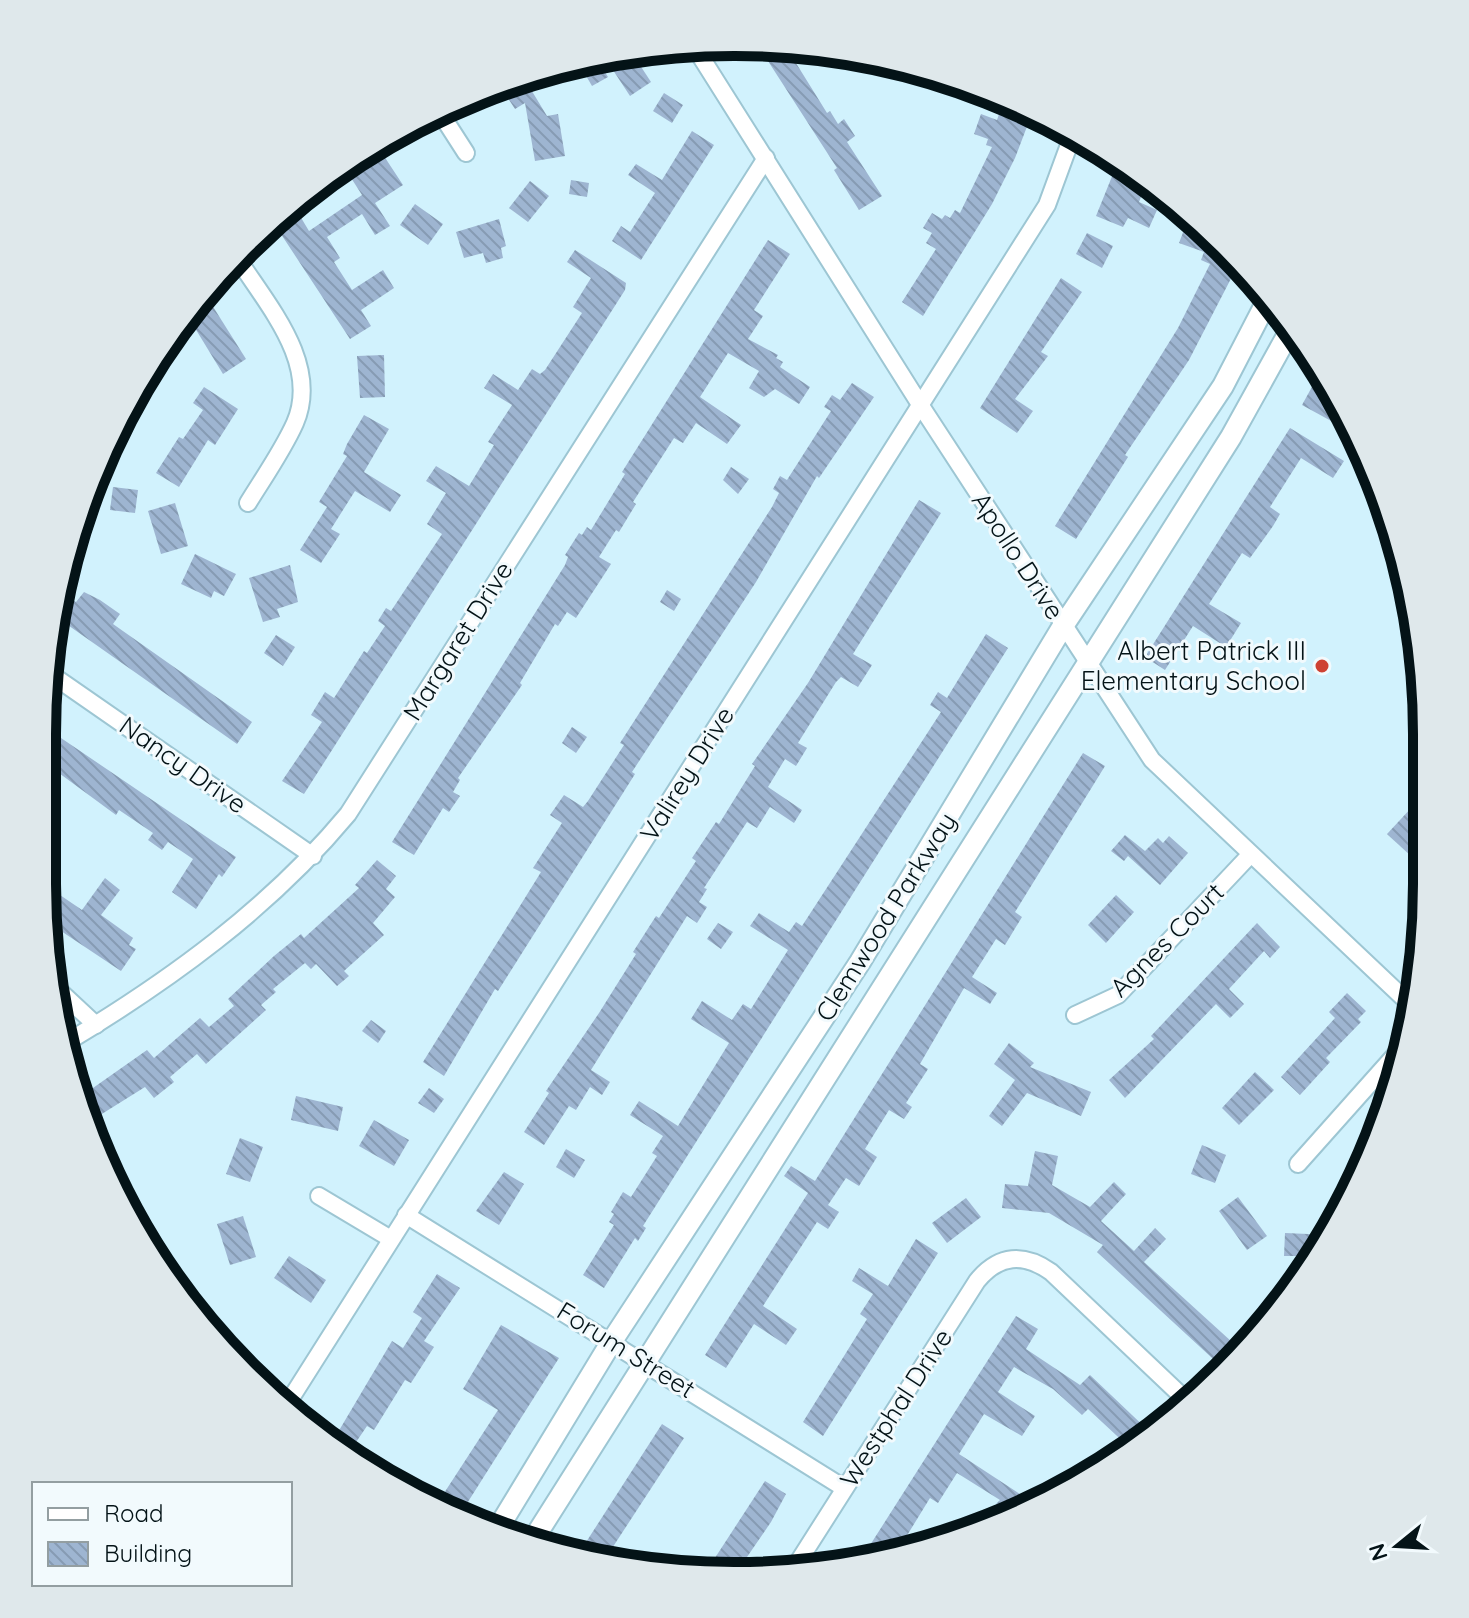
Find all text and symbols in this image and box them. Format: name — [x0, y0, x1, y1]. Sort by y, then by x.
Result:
street label: Apollo Drive — [965, 486, 1072, 626]
street label: Margaret Drive — [396, 555, 520, 726]
place label: Albert Patrick III Elementary School — [1081, 634, 1306, 697]
marker: Albert Patrick III Elementary School — [1313, 657, 1331, 675]
street label: Valirey Drive — [632, 700, 741, 847]
street label: Nancy Drive — [113, 709, 253, 820]
street label: Clemwood Parkway — [808, 806, 963, 1027]
street label: Agnes Court — [1103, 876, 1231, 1004]
street label: Forum Street — [551, 1294, 701, 1405]
street label: Westphal Drive — [832, 1322, 959, 1493]
legend — [32, 1482, 292, 1586]
text: Road — [104, 1498, 164, 1528]
north arrow — [1357, 1506, 1437, 1586]
text: Building — [104, 1538, 192, 1568]
text: N — [1362, 1540, 1394, 1564]

